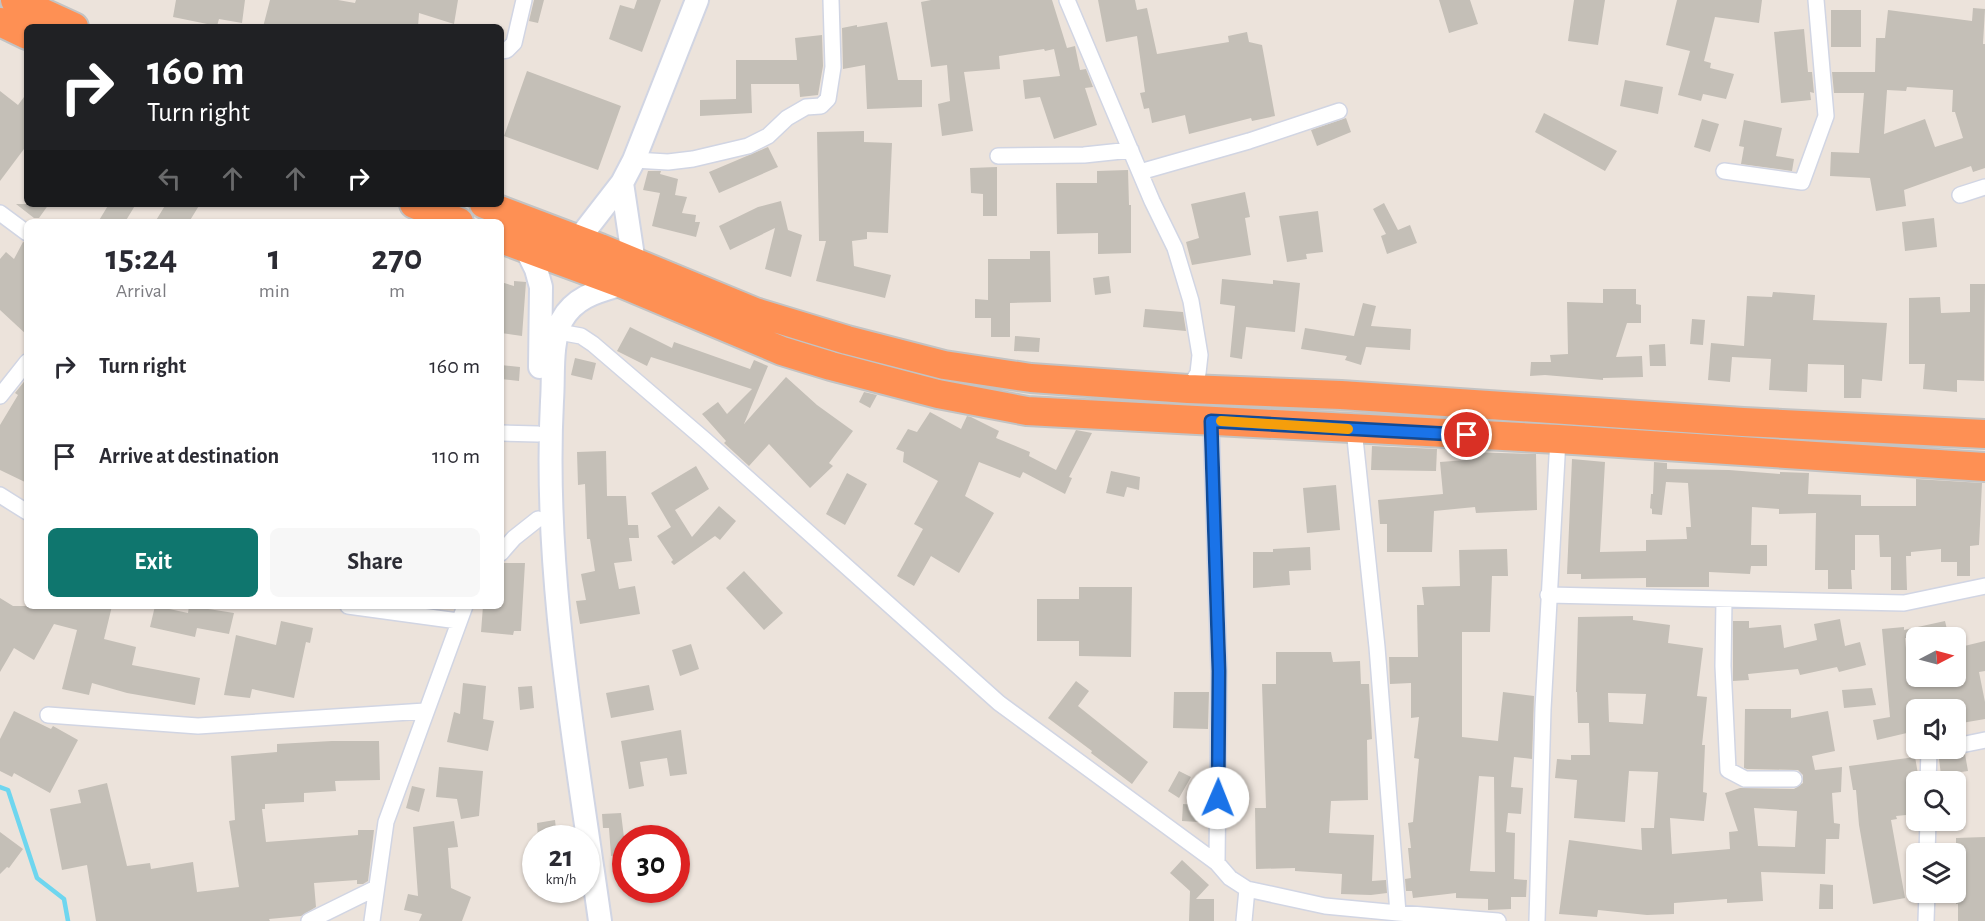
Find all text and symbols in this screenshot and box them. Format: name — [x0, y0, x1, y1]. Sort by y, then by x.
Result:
icon: right — [48, 48, 126, 126]
text: 160 m — [147, 50, 245, 92]
text: Turn right — [147, 99, 250, 126]
icon: left — [153, 162, 186, 195]
icon: ahead — [216, 162, 249, 195]
icon: ahead — [279, 162, 312, 195]
icon: right — [342, 162, 375, 195]
text: 15:24 — [105, 240, 177, 276]
text: 1 — [268, 240, 281, 276]
text: 270 — [371, 240, 423, 276]
text: Arrival — [116, 281, 167, 301]
text: min — [259, 281, 290, 301]
text: m — [389, 281, 405, 301]
icon: right — [48, 350, 81, 383]
text: Turn right — [99, 355, 186, 377]
text: 160 m — [429, 355, 480, 377]
pin — [1441, 409, 1492, 460]
icon: arrive — [1450, 418, 1483, 451]
icon: arrive — [48, 440, 81, 473]
text: Arrive at destination — [99, 445, 279, 467]
text: 110 m — [432, 445, 480, 467]
button: Exit — [48, 528, 258, 597]
button: Share — [270, 528, 480, 597]
north arrow — [1906, 627, 1966, 687]
map controls — [1906, 627, 1966, 903]
button: sound — [1906, 699, 1966, 759]
position arrow — [1186, 766, 1250, 830]
button: search — [1906, 771, 1966, 831]
speed limit sign: 30 — [612, 825, 690, 903]
text: 21 — [549, 842, 573, 872]
button: layers — [1906, 843, 1966, 903]
text: km/h — [546, 872, 576, 887]

